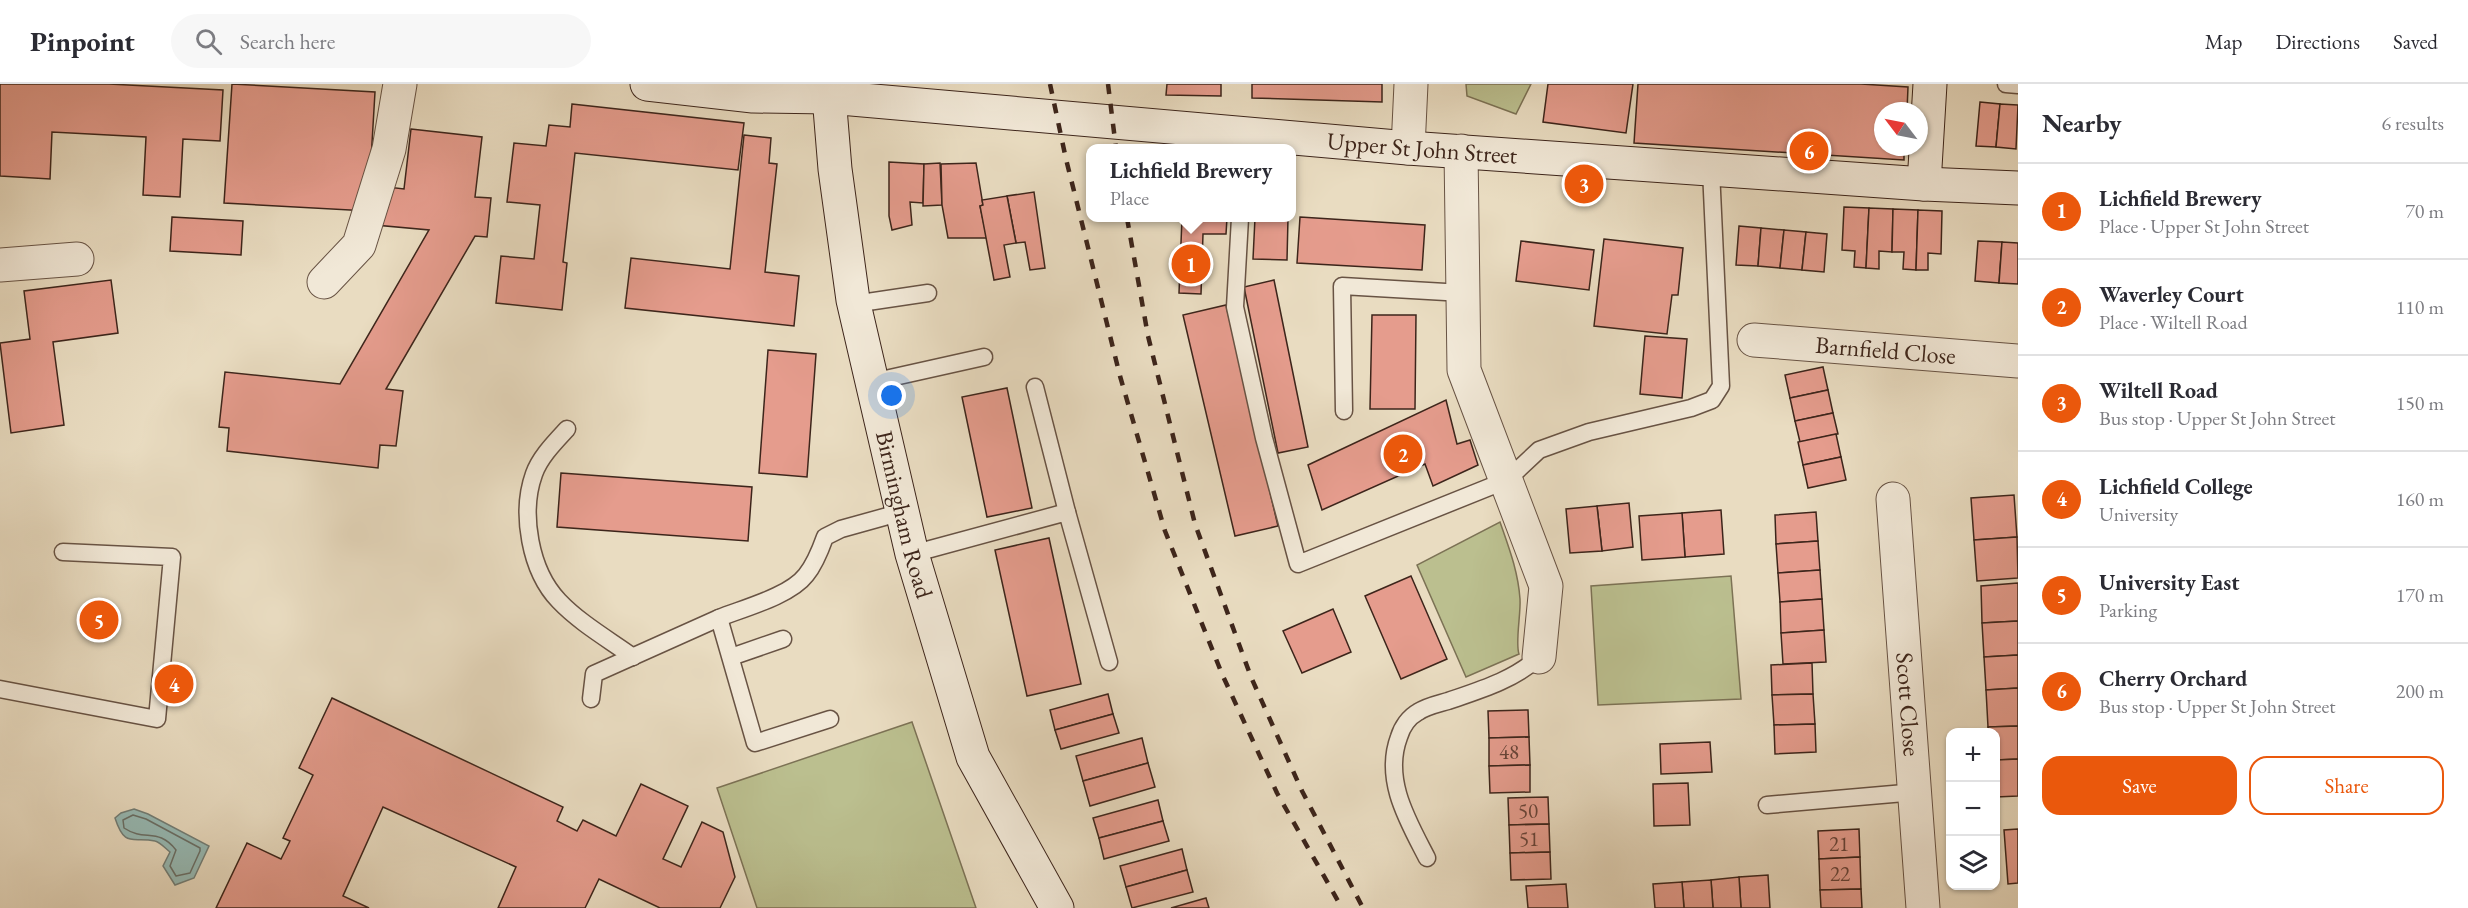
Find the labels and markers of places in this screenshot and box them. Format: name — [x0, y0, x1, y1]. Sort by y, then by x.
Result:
pin: 6 — [1790, 128, 1828, 174]
pin: 3 — [1564, 162, 1604, 206]
pin: 1 — [1172, 242, 1210, 286]
pin: 2 — [1384, 432, 1422, 476]
pin: 5 — [80, 598, 118, 642]
pin: 4 — [154, 662, 194, 706]

